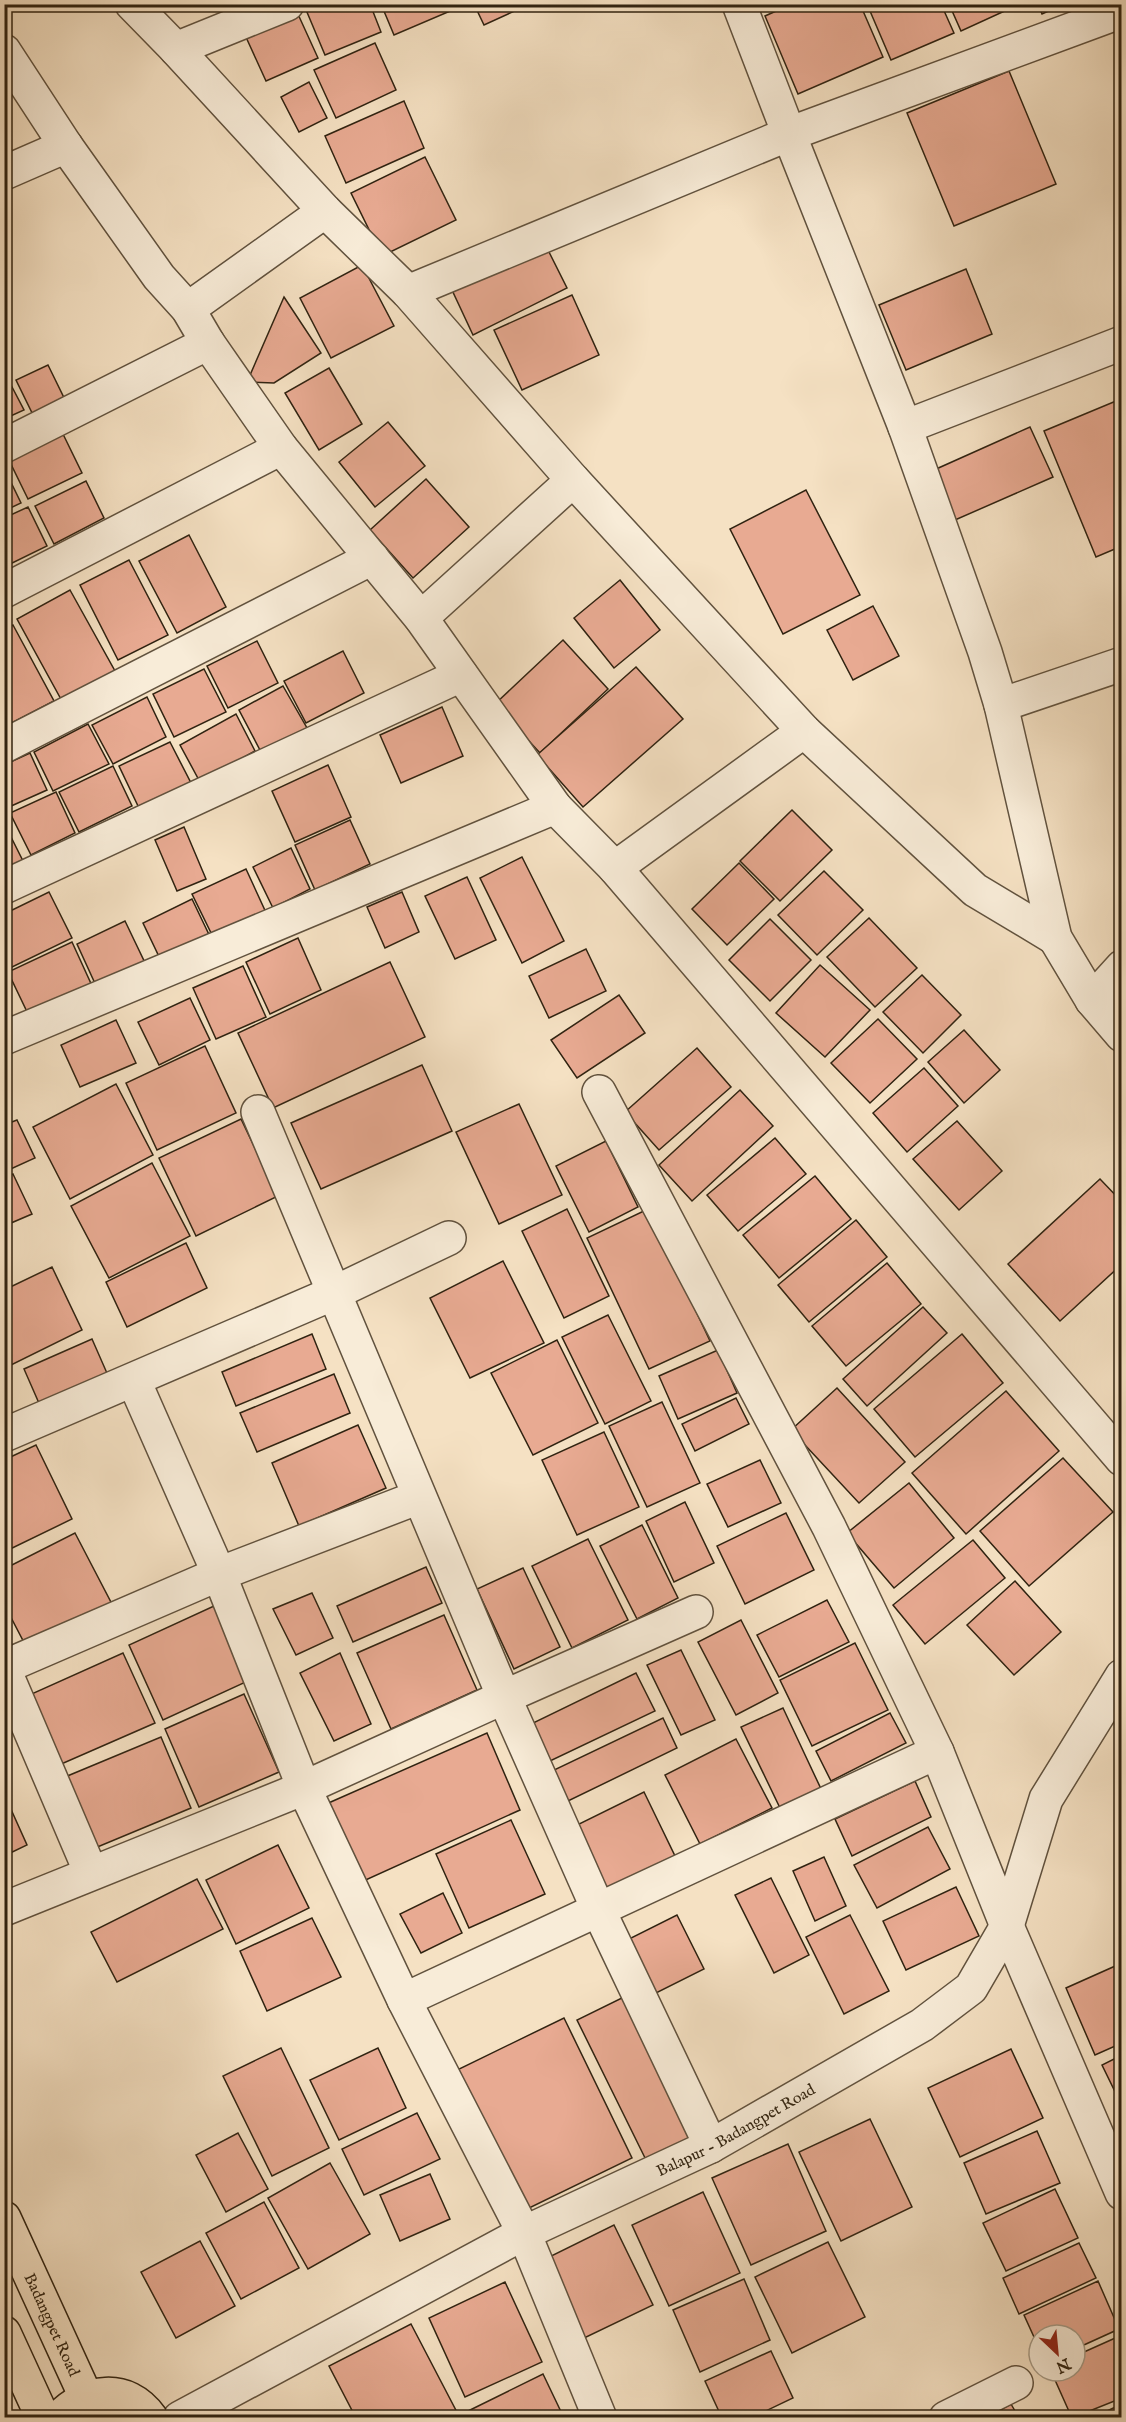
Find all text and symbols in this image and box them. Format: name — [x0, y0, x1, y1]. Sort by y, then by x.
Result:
street label: Balapur - Badangpet Road — [654, 2080, 820, 2182]
street label: Badangpet Road — [19, 2270, 83, 2380]
north arrow — [1027, 2323, 1087, 2383]
text: N — [1052, 2352, 1074, 2377]

